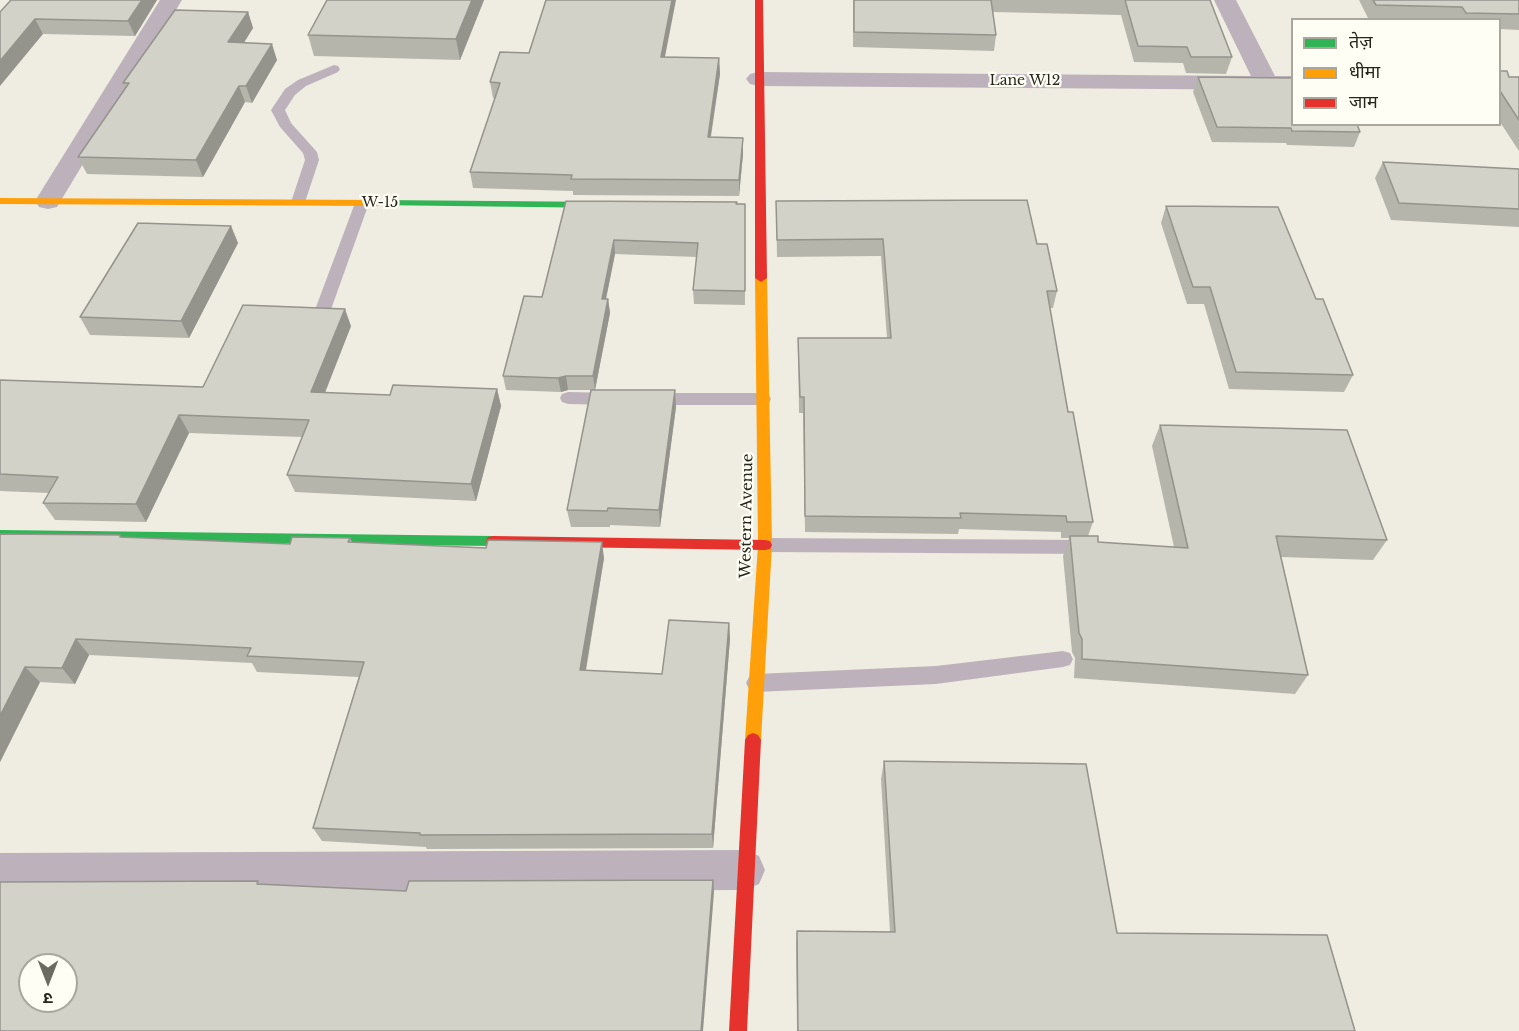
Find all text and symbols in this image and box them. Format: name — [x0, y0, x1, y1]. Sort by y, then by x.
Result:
legend — [1291, 18, 1501, 126]
text: तेज़ — [1349, 31, 1373, 53]
text: धीमा — [1349, 61, 1380, 83]
street label: Lane W12 — [990, 73, 1060, 89]
text: जाम — [1349, 91, 1378, 113]
street label: W-15 — [362, 195, 398, 211]
street label: Western Avenue — [737, 453, 757, 579]
north arrow — [18, 953, 78, 1013]
text: उ — [43, 989, 53, 1009]

